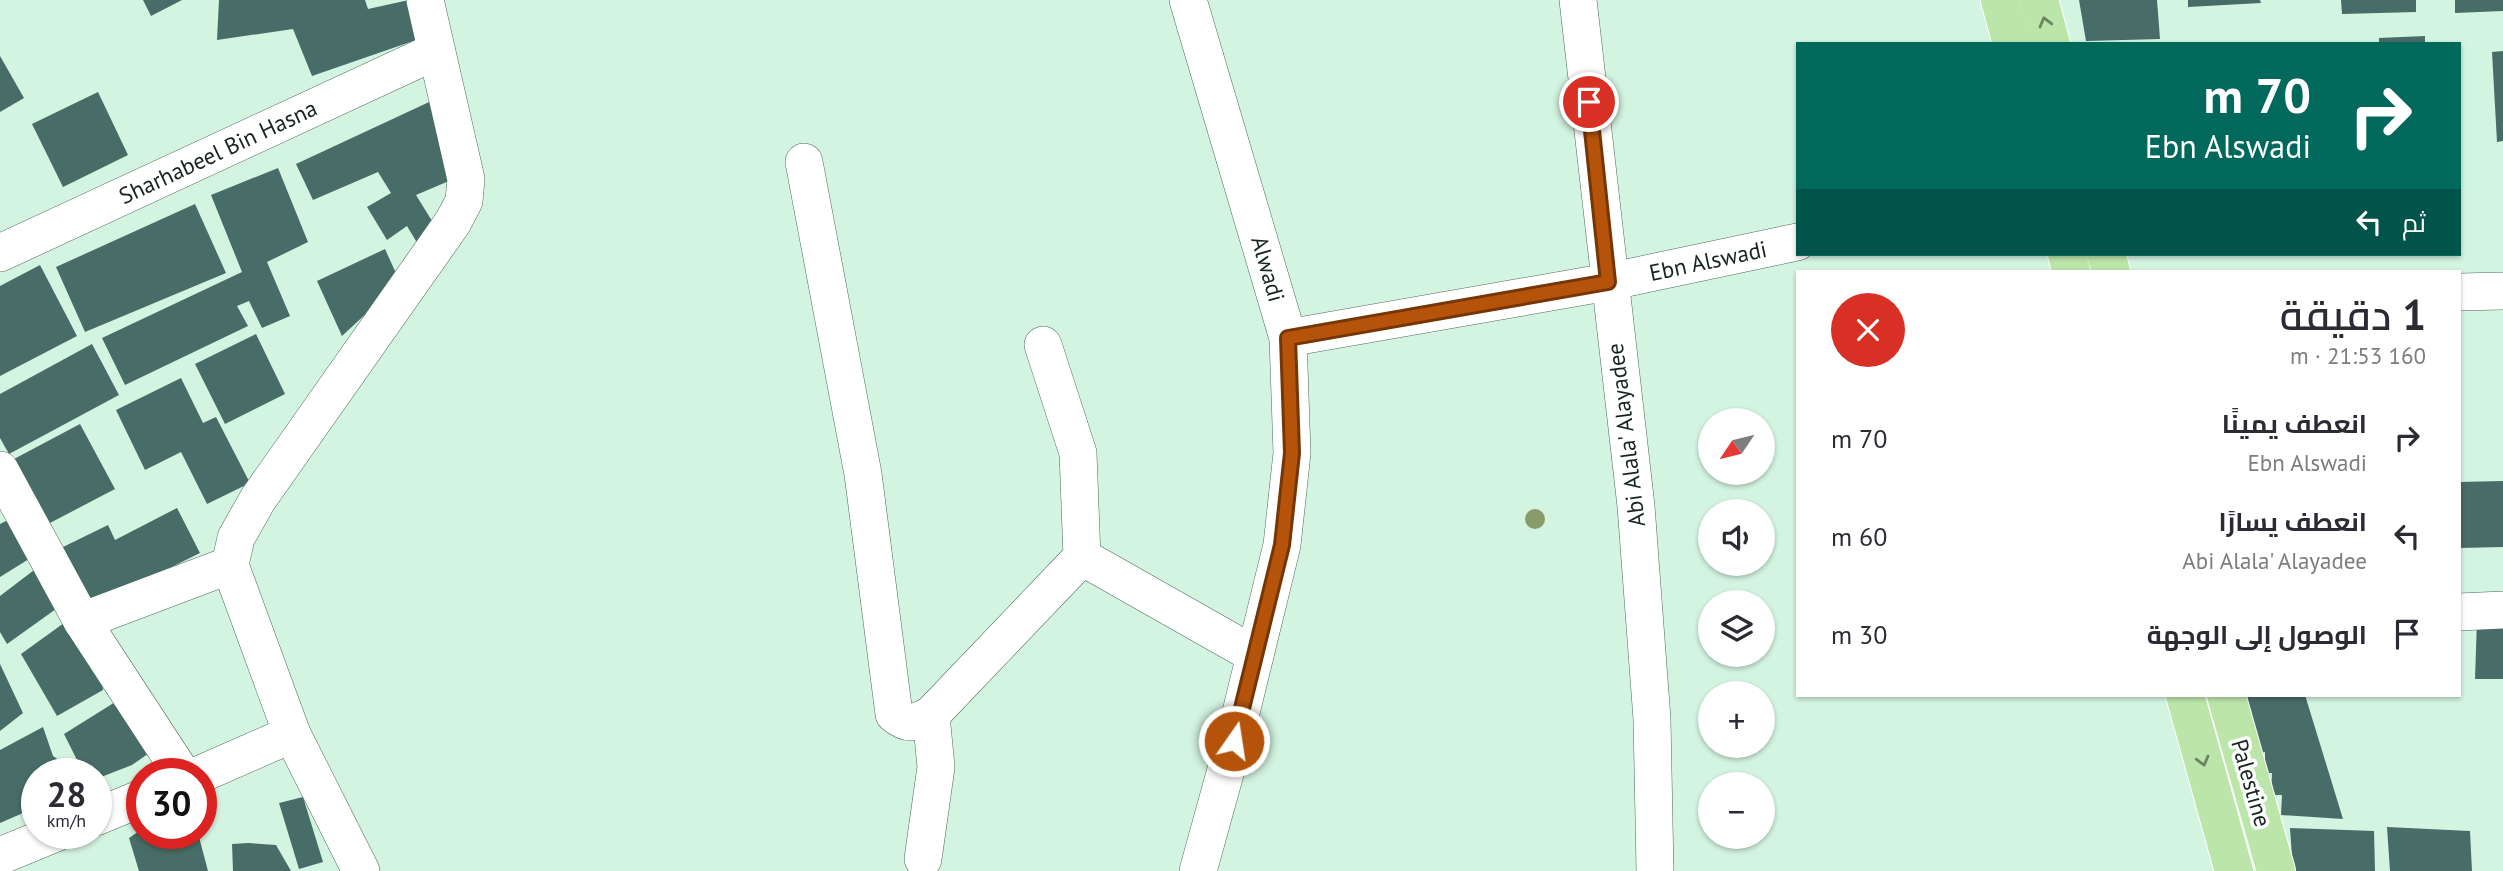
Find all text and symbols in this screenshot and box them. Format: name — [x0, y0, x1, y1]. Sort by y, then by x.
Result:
one-way arrow — [2039, 16, 2053, 28]
text: 70 m — [2204, 63, 2311, 127]
icon: right — [2335, 70, 2426, 161]
pin — [1559, 72, 1619, 132]
icon: arrive — [1570, 83, 1608, 121]
street label: Sharhabeel Bin Hasna — [114, 93, 321, 210]
text: Ebn Alswadi — [2145, 125, 2311, 167]
icon: left — [2350, 203, 2388, 241]
text: ثم — [2402, 206, 2426, 239]
street label: Alwadi — [1245, 233, 1292, 305]
street label: Ebn Alswadi — [1646, 234, 1769, 287]
text: 1 دقيقة — [2280, 287, 2426, 342]
button: close — [1831, 293, 1905, 367]
text: 160 m · 21:53 — [2290, 341, 2426, 370]
street label: Abi Alala' Alayadee — [1600, 342, 1651, 528]
text: انعطف يمينًا — [2222, 407, 2367, 440]
north arrow — [1698, 408, 1774, 485]
map controls — [1698, 408, 1775, 849]
icon: right — [2388, 419, 2426, 457]
text: 70 m — [1831, 422, 1887, 455]
text: Ebn Alswadi — [2248, 448, 2367, 477]
button: sound — [1698, 499, 1775, 576]
text: انعطف يسارًا — [2219, 505, 2367, 538]
icon: left — [2388, 517, 2426, 555]
text: 60 m — [1831, 520, 1887, 553]
text: Abi Alala' Alayadee — [2182, 546, 2367, 575]
button: layers — [1698, 590, 1775, 667]
icon: arrive — [2388, 615, 2426, 653]
text: 30 m — [1831, 618, 1887, 651]
text: الوصول إلى الوجهة — [2147, 618, 2367, 651]
button: + — [1698, 681, 1775, 758]
position arrow — [1197, 704, 1271, 778]
street label: Palestine — [2225, 736, 2278, 830]
one-way arrow — [2195, 754, 2210, 766]
speed limit sign: 30 — [126, 758, 217, 849]
text: 28 — [47, 771, 86, 817]
button: − — [1698, 772, 1775, 849]
text: km/h — [47, 809, 86, 832]

